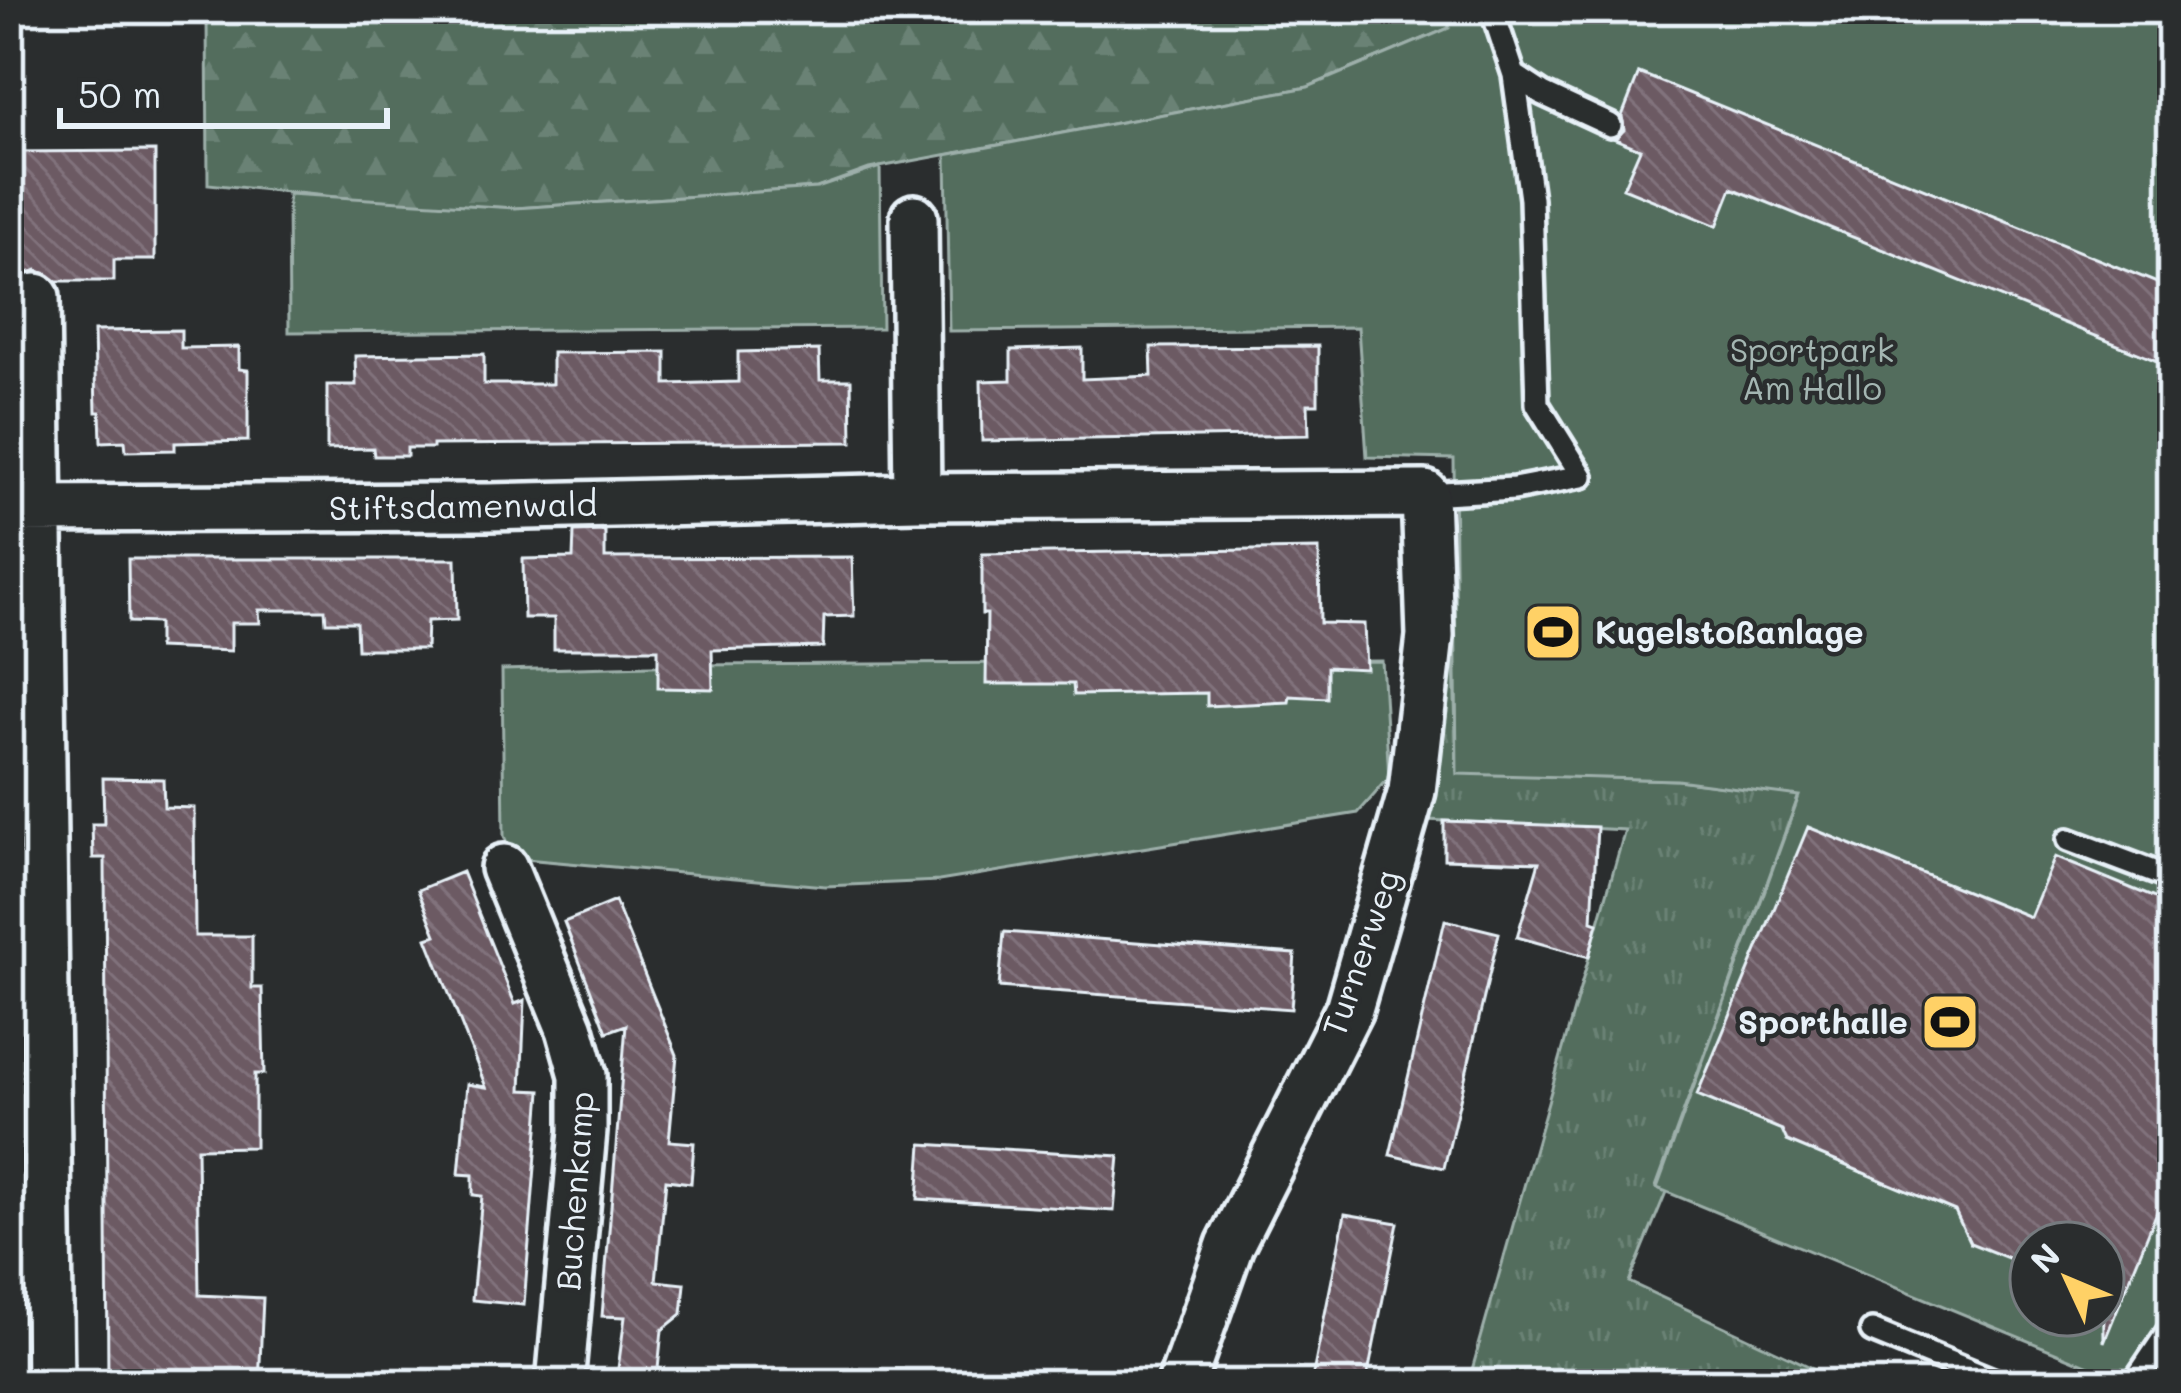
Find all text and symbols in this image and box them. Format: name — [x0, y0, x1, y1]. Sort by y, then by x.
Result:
scale bar — [60, 54, 387, 128]
text: 50 m — [78, 70, 161, 117]
park label: Sportpark Am Hallo — [1730, 327, 1894, 408]
street label: Stiftsdamenwald — [328, 481, 598, 528]
sports icon: Kugelstoßanlage — [1522, 601, 1584, 663]
place label: Kugelstoßanlage — [1595, 609, 1864, 652]
street label: Turnerweg — [1311, 864, 1408, 1042]
sports icon: Sporthalle — [1919, 991, 1981, 1053]
place label: Sporthalle — [1738, 999, 1908, 1042]
street label: Buchenkamp — [545, 1090, 602, 1292]
north arrow — [2007, 1219, 2127, 1339]
text: N — [2020, 1233, 2069, 1281]

